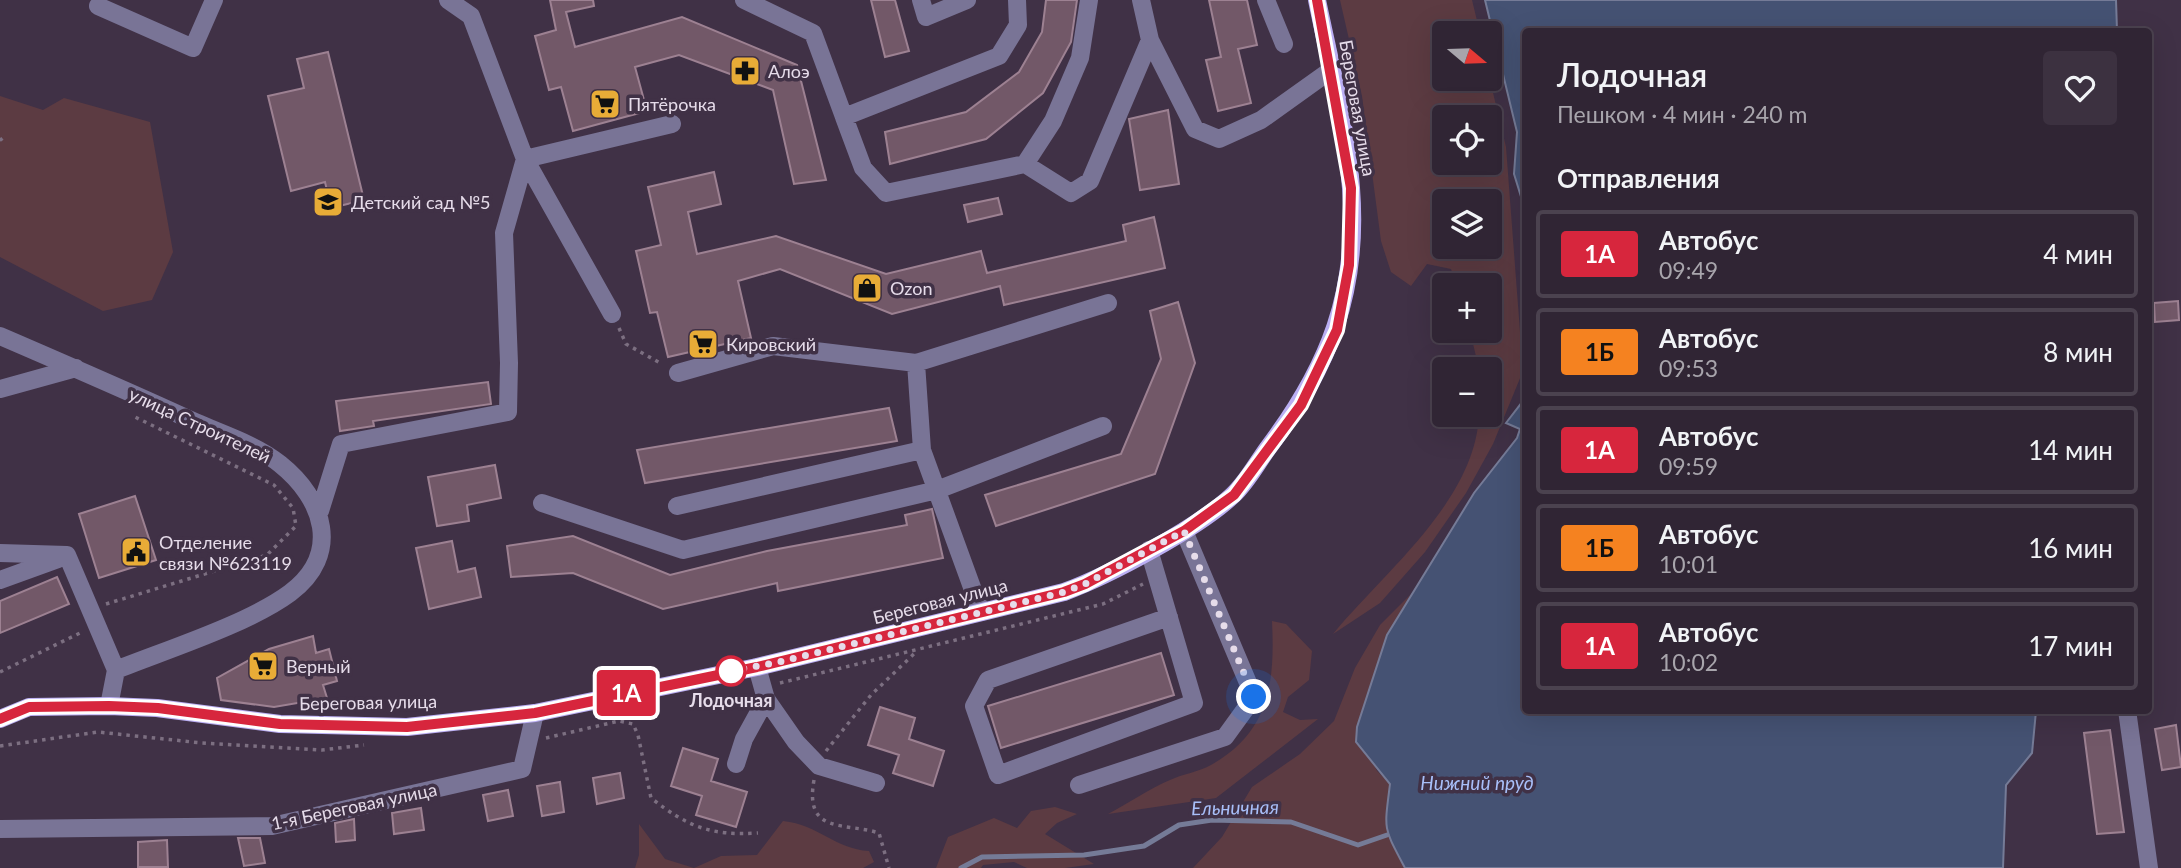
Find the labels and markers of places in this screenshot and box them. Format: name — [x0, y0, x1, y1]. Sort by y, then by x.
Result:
pharmacy icon: Алоэ — [728, 54, 762, 88]
place label: Алоэ — [768, 60, 810, 82]
supermarket icon: Пятёрочка — [588, 87, 622, 121]
place label: Пятёрочка — [628, 93, 716, 115]
school or university icon: Детский сад №5 — [311, 185, 345, 219]
place label: Детский сад №5 — [351, 191, 491, 213]
shop icon: Ozon — [850, 271, 884, 305]
place label: Ozon — [890, 277, 932, 299]
supermarket icon: Кировский — [686, 327, 720, 361]
place label: Кировский — [726, 333, 816, 355]
place label: Отделение связи №623119 — [159, 531, 292, 574]
public building icon: Отделение связи №623119 — [119, 535, 153, 569]
supermarket icon: Верный — [246, 649, 280, 683]
place label: Верный — [286, 655, 351, 677]
marker: Лодочная — [716, 656, 746, 686]
place label: Лодочная — [689, 689, 772, 711]

